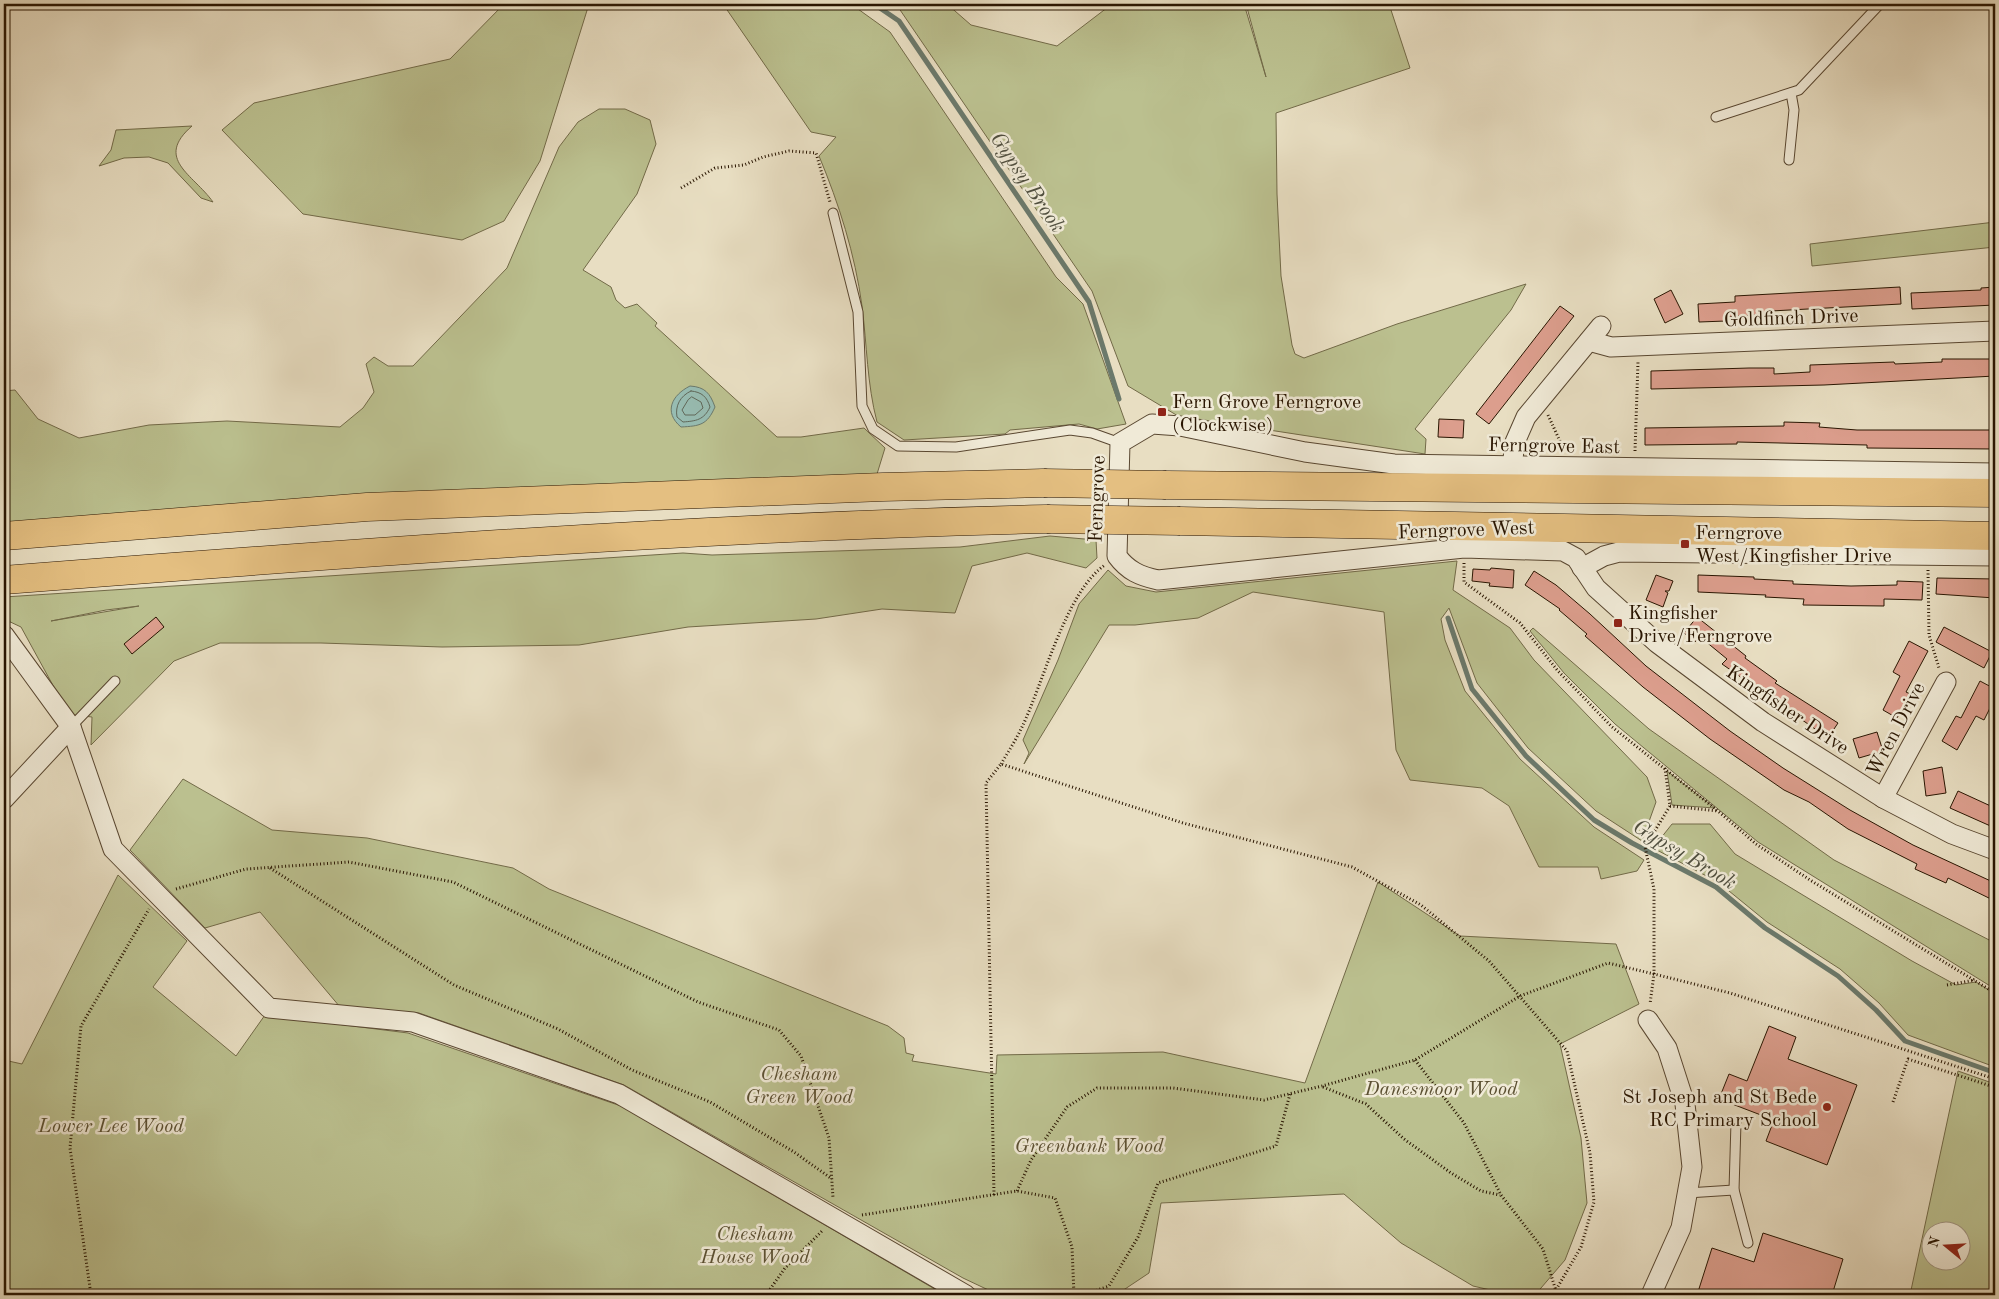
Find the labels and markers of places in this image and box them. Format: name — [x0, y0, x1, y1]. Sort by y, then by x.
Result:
place label: Fern Grove Ferngrove (Clockwise) — [1172, 393, 1361, 436]
marker: Fern Grove Ferngrove (Clockwise) — [1156, 406, 1168, 418]
place label: Ferngrove West/Kingfisher Drive — [1695, 524, 1892, 567]
marker: Ferngrove West/Kingfisher Drive — [1679, 538, 1691, 550]
place label: Kingfisher Drive/Ferngrove — [1628, 604, 1772, 647]
marker: Kingfisher Drive/Ferngrove — [1612, 617, 1624, 629]
place label: St Joseph and St Bede RC Primary School — [1622, 1088, 1817, 1131]
marker: St Joseph and St Bede RC Primary School — [1821, 1101, 1833, 1113]

